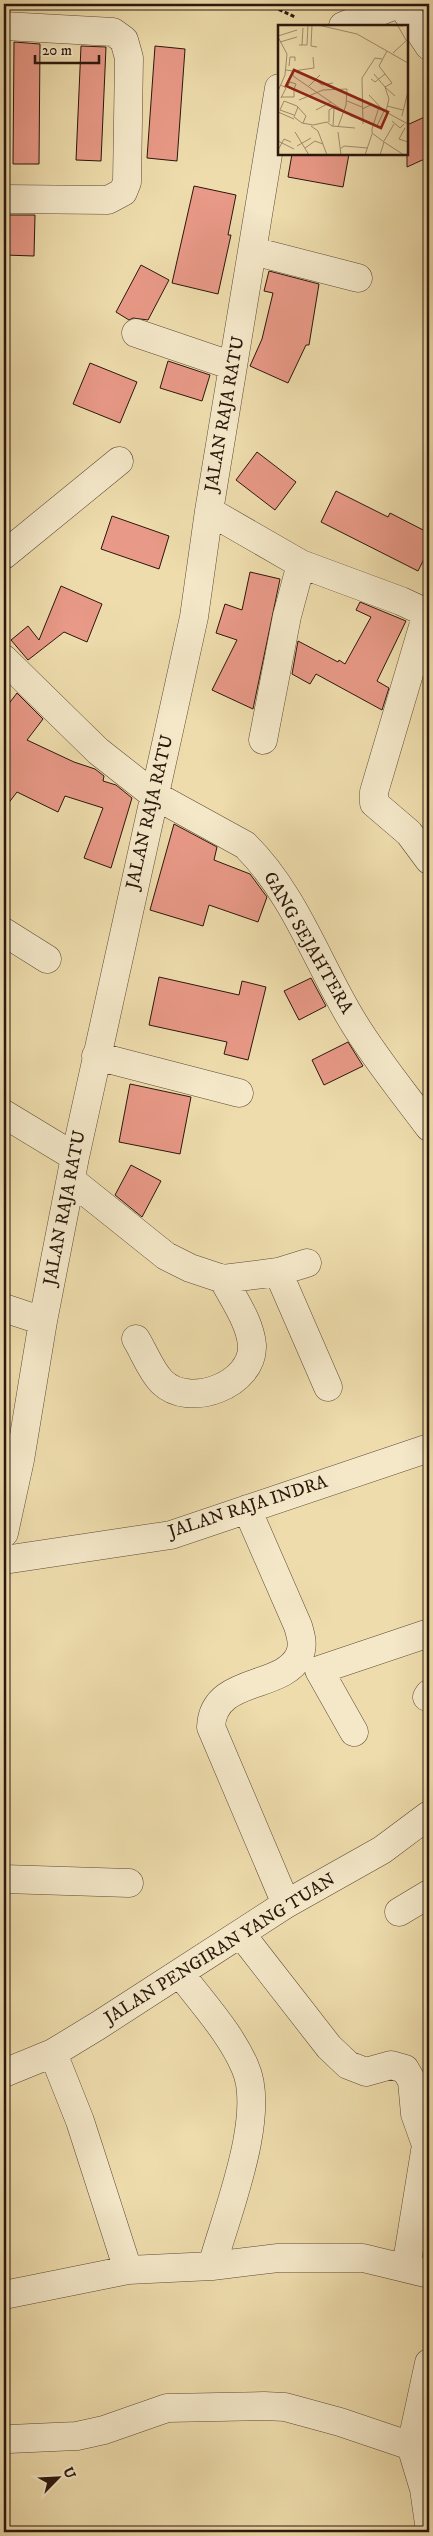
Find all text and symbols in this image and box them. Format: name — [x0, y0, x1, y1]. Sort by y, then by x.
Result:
inset map — [278, 25, 408, 155]
scale bar — [35, 32, 99, 64]
text: 20 m — [42, 41, 72, 60]
street label: JALAN RAJA RATU — [200, 334, 250, 496]
street label: JALAN RAJA RATU — [121, 733, 178, 893]
street label: GANG SEJAHTERA — [258, 868, 358, 1018]
street label: JALAN RAJA RATU — [39, 1128, 91, 1289]
street label: JALAN RAJA INDRA — [164, 1471, 331, 1544]
street label: JALAN PENGIRAN YANG TUAN — [99, 1868, 340, 2030]
north arrow — [32, 2454, 82, 2504]
text: U — [59, 2465, 79, 2482]

